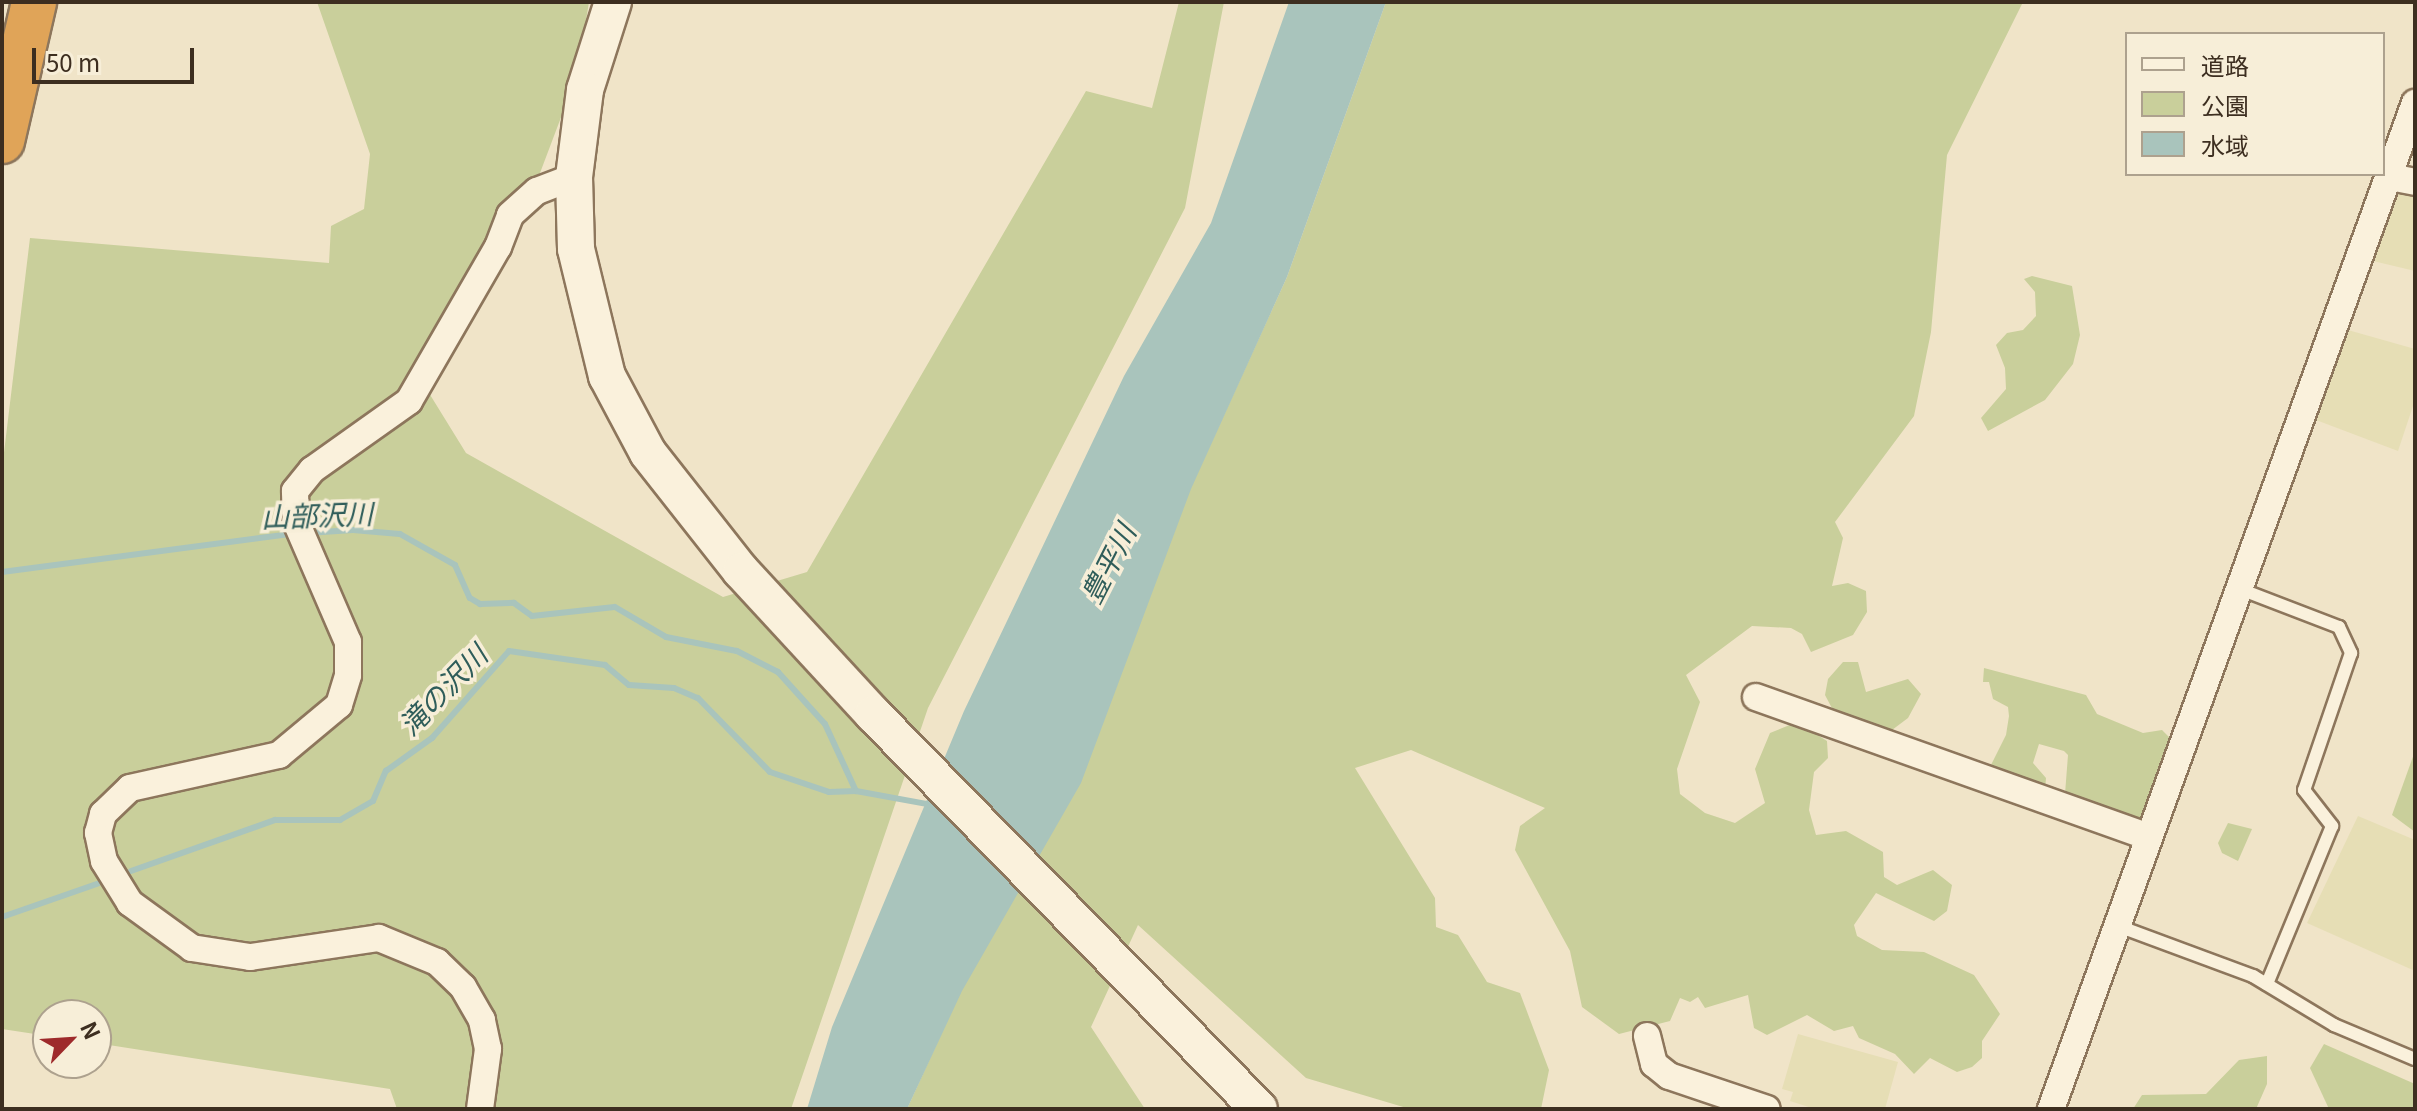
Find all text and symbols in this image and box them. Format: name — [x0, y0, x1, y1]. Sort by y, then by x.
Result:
scale bar — [36, 32, 198, 82]
legend — [2125, 32, 2385, 176]
text: 50 m — [46, 44, 100, 79]
text: 道路 — [2201, 47, 2249, 82]
text: 公園 — [2201, 87, 2249, 122]
text: 水域 — [2201, 127, 2249, 162]
water label: 山部沢川 — [260, 495, 374, 533]
water label: 豊平川 — [1073, 518, 1141, 608]
water label: 滝の沢川 — [391, 637, 493, 741]
north arrow — [32, 999, 112, 1079]
text: N — [74, 1015, 110, 1044]

